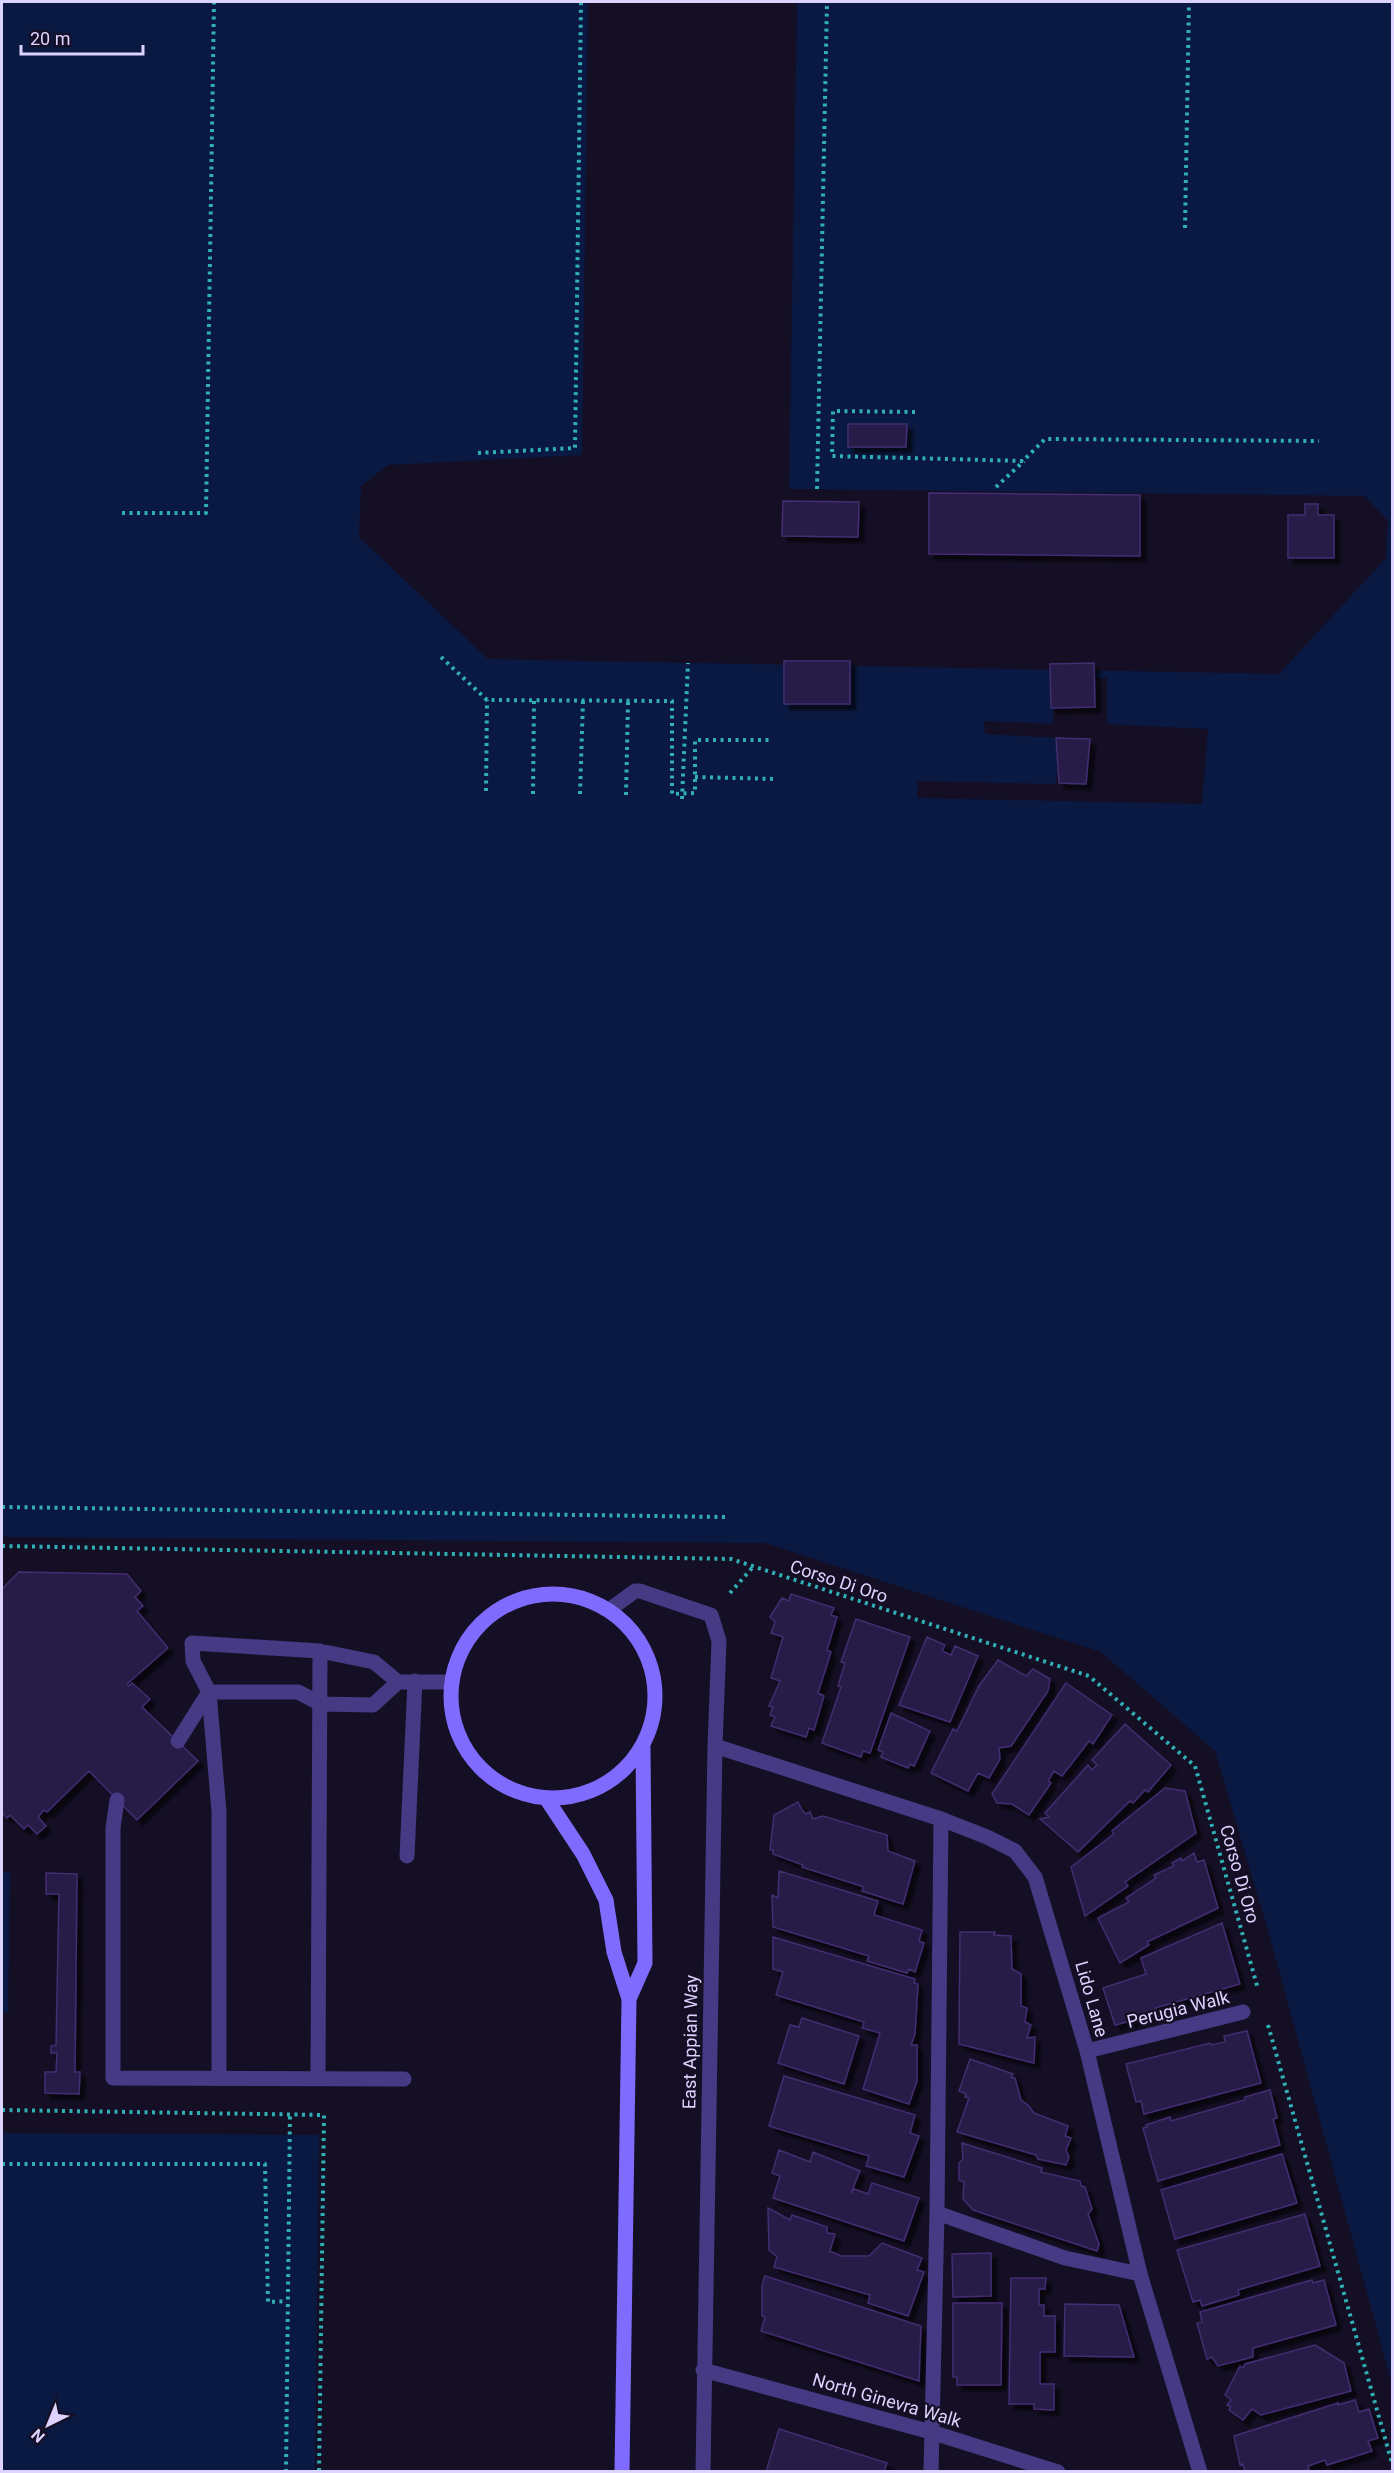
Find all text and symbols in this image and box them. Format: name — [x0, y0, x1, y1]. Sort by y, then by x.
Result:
scale bar — [21, 18, 142, 56]
text: 20 m — [30, 28, 70, 49]
street label: Corso Di Oro — [788, 1555, 890, 1607]
street label: Corso Di Oro — [1216, 1822, 1264, 1926]
street label: Lido Lane — [1071, 1959, 1113, 2039]
street label: East Appian Way — [678, 1974, 702, 2109]
street label: Perugia Walk — [1125, 1986, 1232, 2032]
street label: North Ginevra Walk — [810, 2369, 965, 2432]
north arrow — [18, 2395, 78, 2455]
text: N — [28, 2425, 49, 2446]

